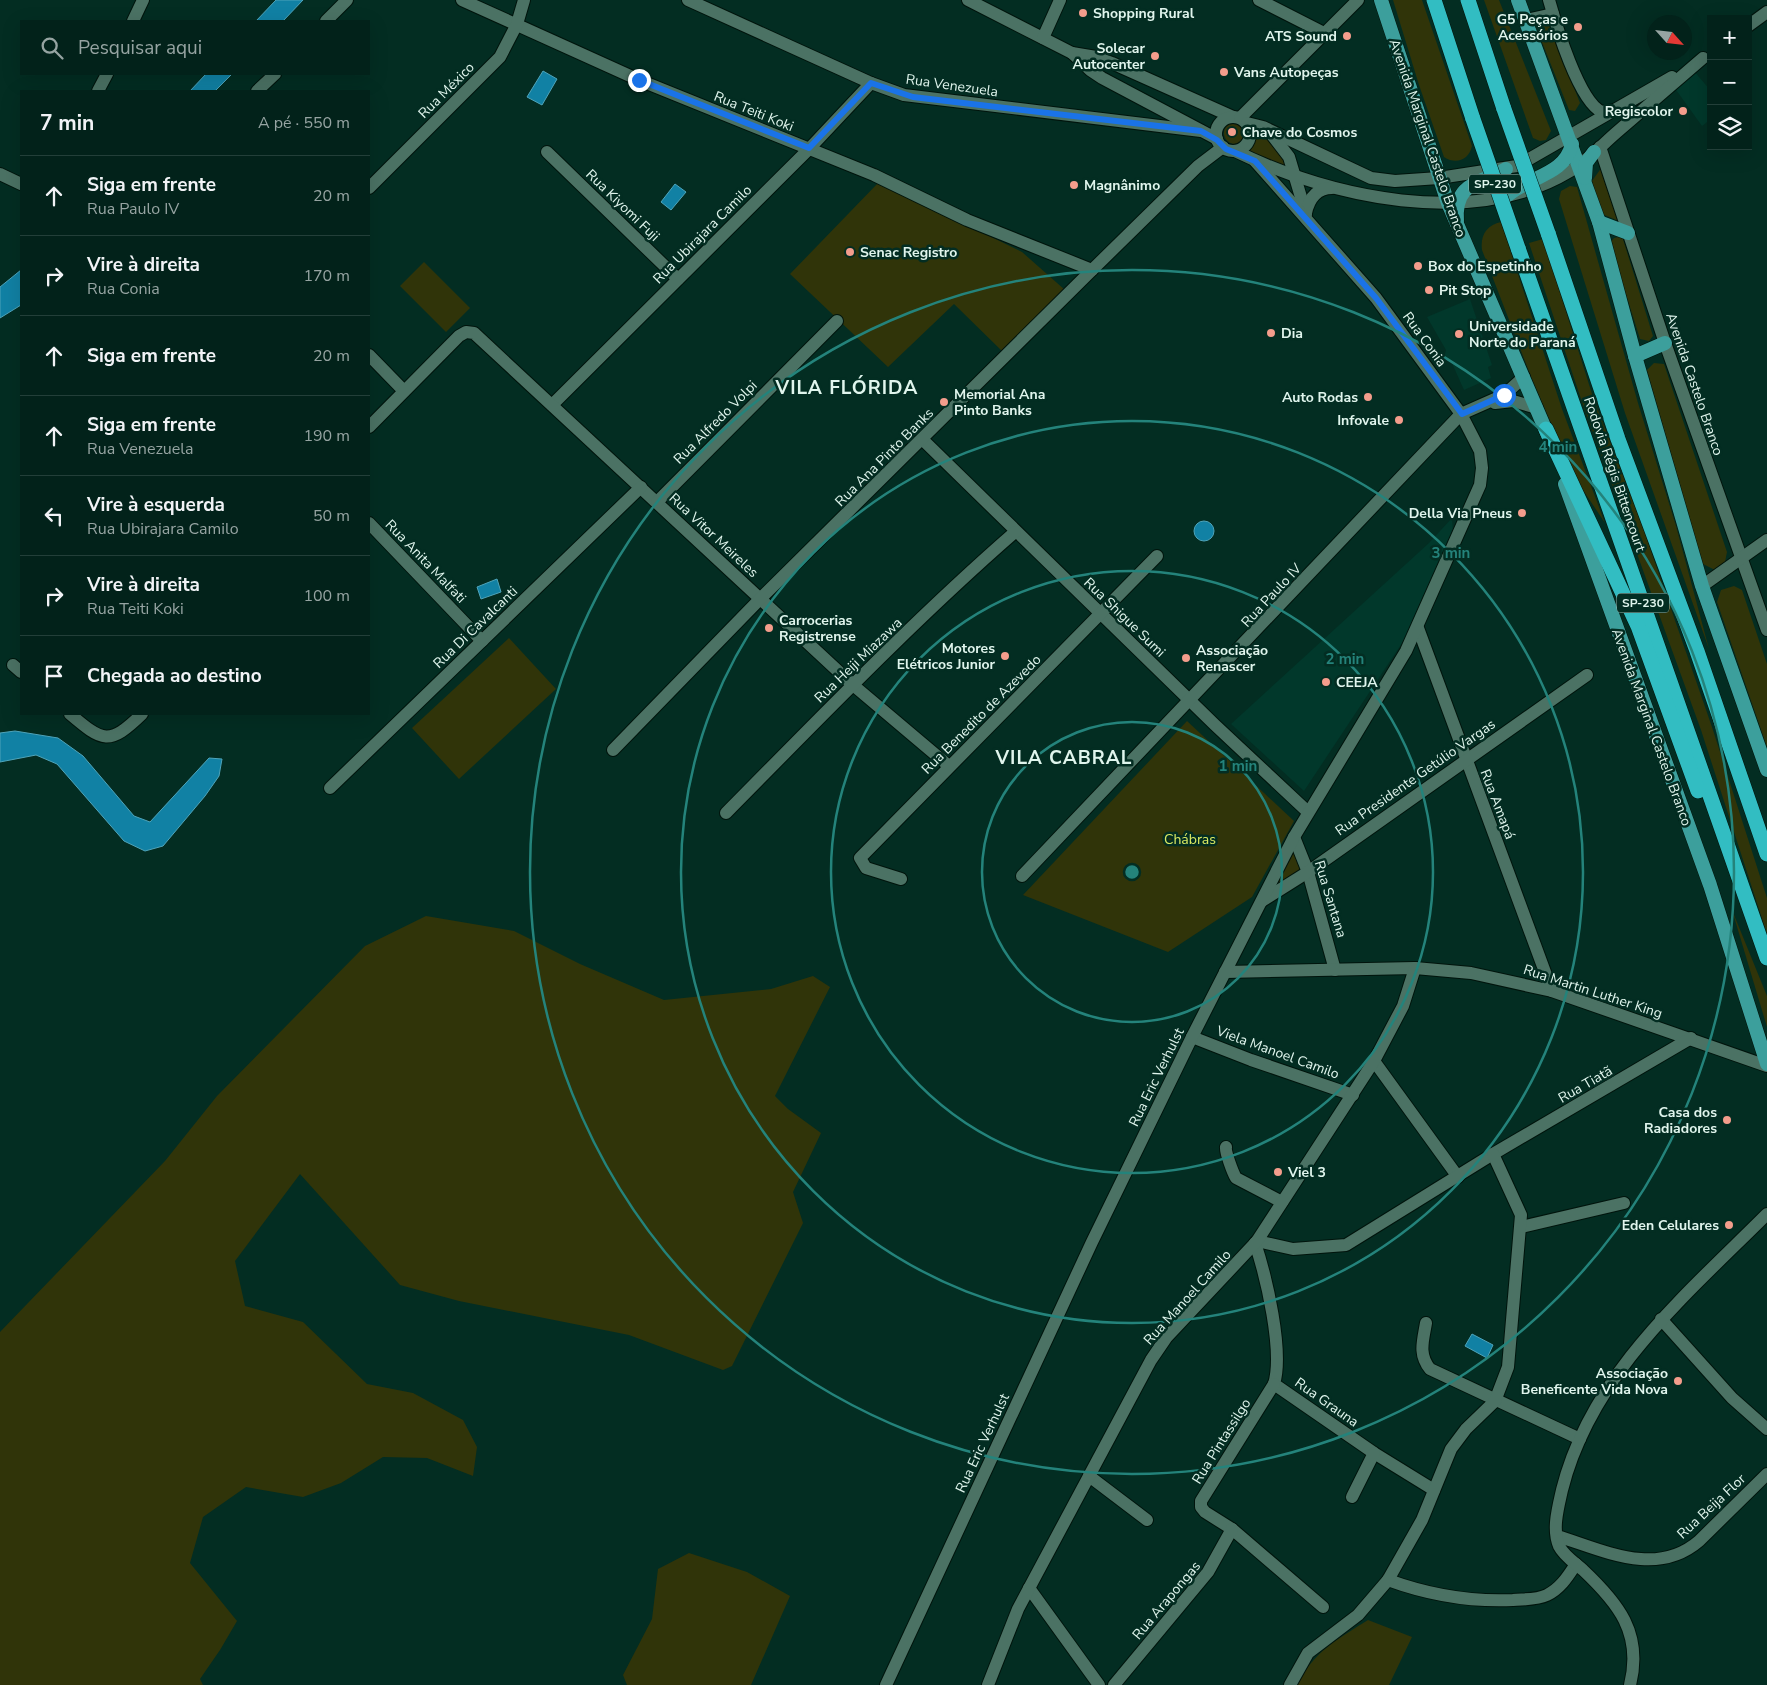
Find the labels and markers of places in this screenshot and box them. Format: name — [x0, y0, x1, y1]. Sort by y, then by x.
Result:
place label: Shopping Rural — [1093, 4, 1195, 23]
marker: Shopping Rural — [1077, 7, 1089, 19]
place label: G5 Peças e Acessórios — [1497, 10, 1568, 45]
marker: G5 Peças e Acessórios — [1572, 21, 1584, 33]
place label: ATS Sound — [1265, 27, 1337, 46]
marker: ATS Sound — [1341, 30, 1353, 42]
place label: Solecar Autocenter — [1072, 39, 1146, 74]
marker: Solecar Autocenter — [1149, 50, 1161, 62]
place label: Vans Autopeças — [1233, 63, 1339, 82]
marker: Vans Autopeças — [1218, 66, 1230, 78]
place label: Regiscolor — [1605, 102, 1674, 121]
marker: Regiscolor — [1677, 105, 1689, 117]
place label: Chave do Cosmos — [1242, 123, 1357, 142]
marker: Chave do Cosmos — [1226, 126, 1238, 138]
place label: Magnânimo — [1084, 176, 1160, 195]
marker: Magnânimo — [1068, 179, 1080, 191]
place label: Senac Registro — [860, 243, 957, 262]
marker: Senac Registro — [844, 246, 856, 258]
place label: Box do Espetinho — [1428, 257, 1542, 276]
marker: Box do Espetinho — [1412, 260, 1424, 272]
place label: Pit Stop — [1439, 281, 1491, 300]
marker: Pit Stop — [1423, 284, 1435, 296]
place label: Universidade Norte do Paraná — [1469, 317, 1576, 352]
place label: Dia — [1281, 324, 1303, 343]
marker: Dia — [1265, 327, 1277, 339]
marker: Universidade Norte do Paraná — [1453, 328, 1465, 340]
place label: Memorial Ana Pinto Banks — [954, 385, 1045, 420]
place label: Auto Rodas — [1282, 388, 1358, 407]
marker: Auto Rodas — [1362, 391, 1374, 403]
marker: Memorial Ana Pinto Banks — [938, 396, 950, 408]
place label: Infovale — [1337, 411, 1389, 430]
marker: Infovale — [1393, 414, 1405, 426]
place label: Della Via Pneus — [1409, 504, 1512, 523]
marker: Della Via Pneus — [1516, 507, 1528, 519]
place label: Carrocerias Registrense — [779, 611, 856, 646]
marker: Carrocerias Registrense — [763, 622, 775, 634]
place label: Motores Elétricos Junior — [897, 639, 996, 674]
place label: Associação Renascer — [1196, 641, 1268, 676]
marker: Motores Elétricos Junior — [999, 650, 1011, 662]
marker: Associação Renascer — [1180, 652, 1192, 664]
place label: CEEJA — [1336, 673, 1378, 692]
marker: CEEJA — [1320, 676, 1332, 688]
centre of rings — [1123, 863, 1141, 881]
place label: Casa dos Radiadores — [1644, 1103, 1717, 1138]
marker: Casa dos Radiadores — [1721, 1114, 1733, 1126]
place label: Viel 3 — [1287, 1163, 1326, 1182]
marker: Viel 3 — [1272, 1166, 1284, 1178]
place label: Eden Celulares — [1622, 1216, 1719, 1235]
marker: Eden Celulares — [1723, 1219, 1735, 1231]
place label: Associação Beneficente Vida Nova — [1521, 1364, 1668, 1399]
marker: Associação Beneficente Vida Nova — [1672, 1375, 1684, 1387]

